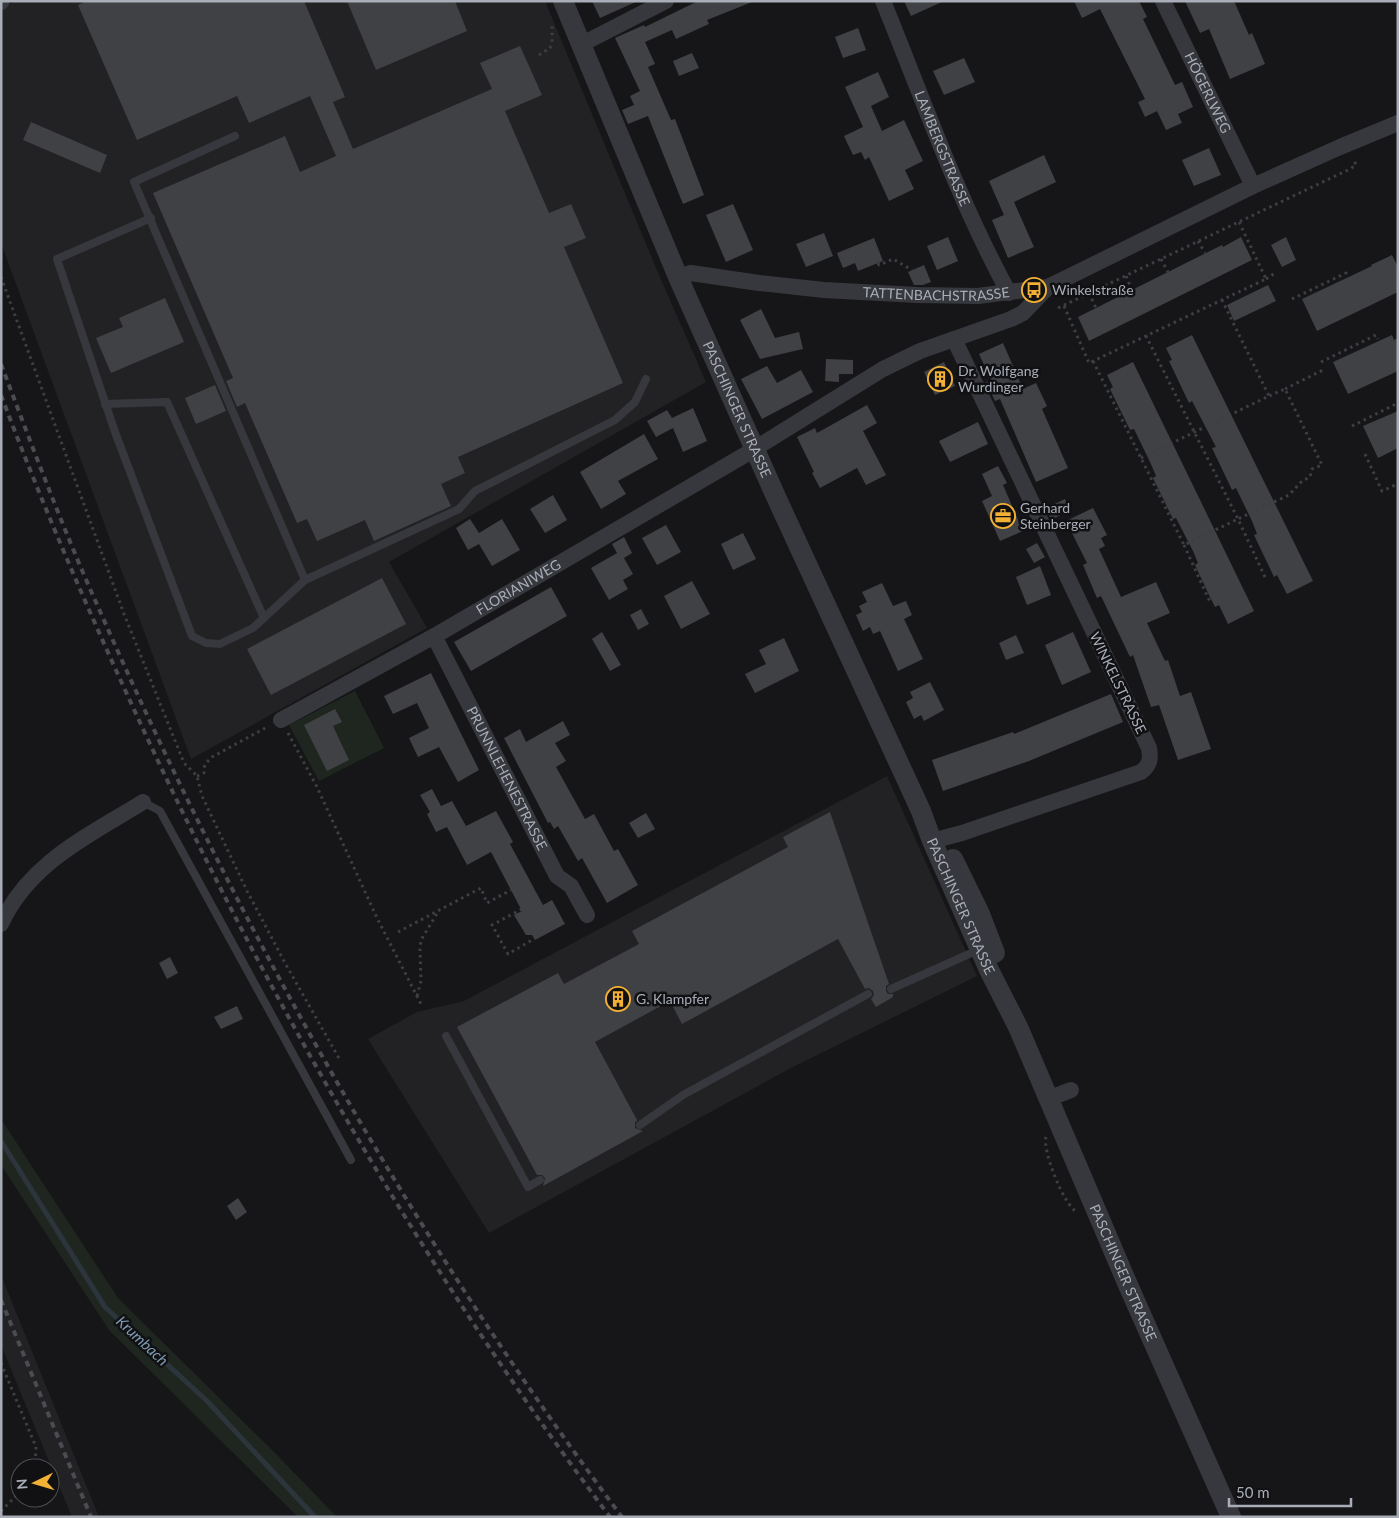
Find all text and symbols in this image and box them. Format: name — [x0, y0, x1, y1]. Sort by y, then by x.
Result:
street label: HÖGERLWEG — [1181, 49, 1235, 136]
street label: LAMBERGSTRASSE — [911, 88, 974, 209]
bus stop icon: Winkelstraße — [1021, 277, 1047, 303]
place label: Winkelstraße — [1052, 281, 1134, 298]
street label: TATTENBACHSTRASSE — [862, 283, 1010, 304]
street label: PASCHINGER STRASSE — [700, 338, 775, 480]
place label: Dr. Wolfgang Wurdinger — [958, 362, 1039, 395]
building icon: Dr. Wolfgang Wurdinger — [927, 366, 953, 392]
place label: Gerhard Steinberger — [1020, 499, 1091, 532]
office icon: Gerhard Steinberger — [990, 503, 1016, 529]
street label: FLORIANIWEG — [473, 555, 563, 618]
street label: WINKELSTRASSE — [1086, 629, 1150, 736]
street label: PRUNNLEHENESTRASSE — [464, 703, 551, 853]
street label: PASCHINGER STRASSE — [924, 835, 999, 977]
building icon: G. Klampfer — [605, 986, 631, 1012]
place label: G. Klampfer — [636, 990, 709, 1007]
street label: PASCHINGER STRASSE — [1087, 1201, 1161, 1344]
water label: Krumbach — [113, 1312, 172, 1369]
north arrow — [10, 1458, 60, 1508]
scale bar — [1229, 1476, 1352, 1508]
text: N — [13, 1478, 30, 1490]
text: 50 m — [1236, 1483, 1270, 1501]

